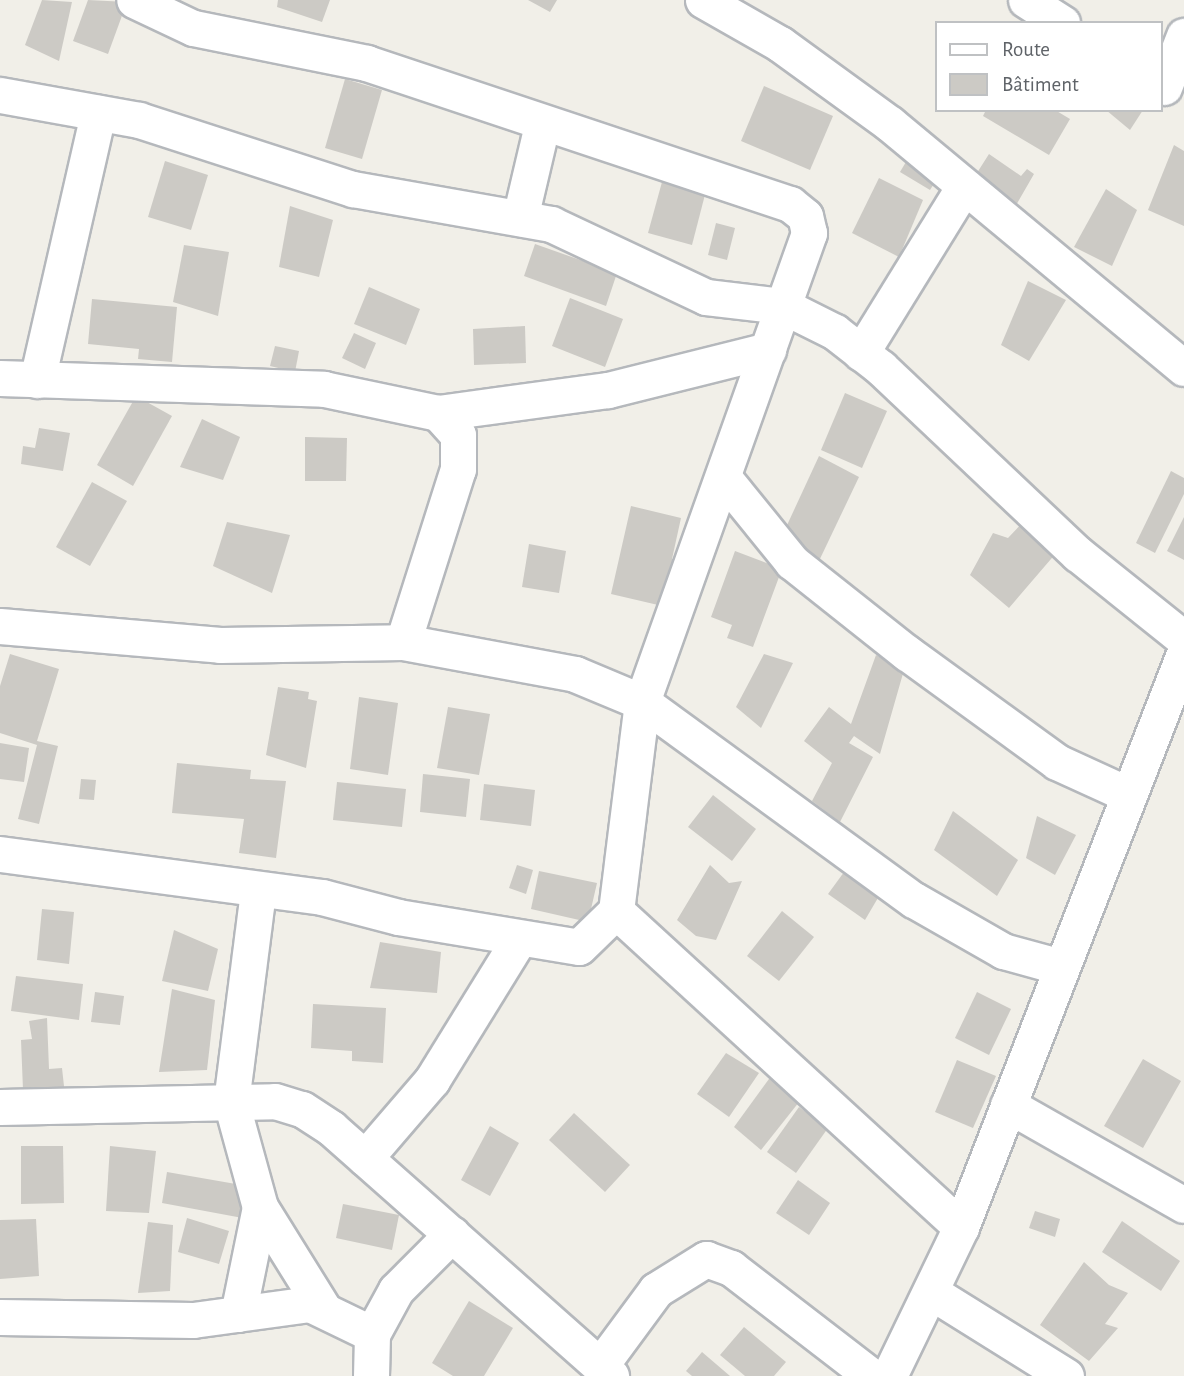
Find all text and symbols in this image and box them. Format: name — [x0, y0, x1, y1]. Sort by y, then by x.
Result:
legend — [936, 21, 1163, 112]
text: Route — [1002, 39, 1050, 60]
text: Bâtiment — [1002, 74, 1079, 95]

